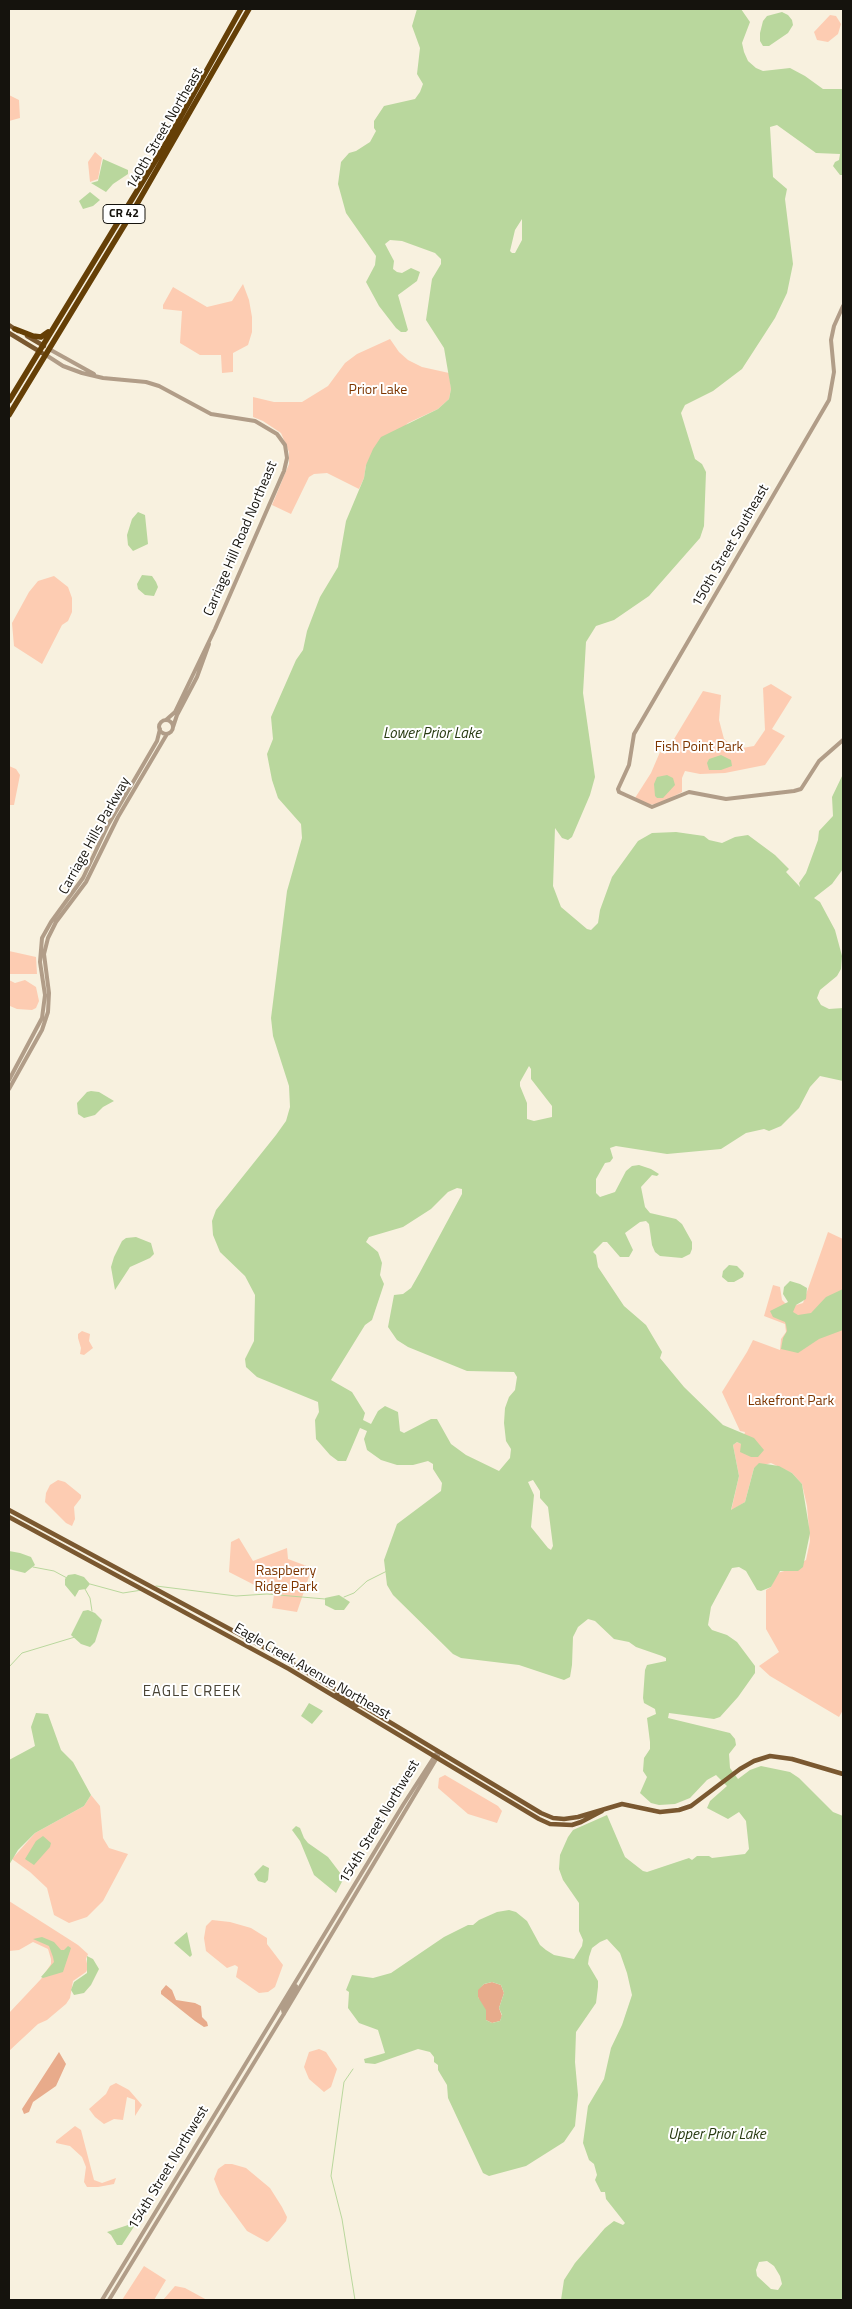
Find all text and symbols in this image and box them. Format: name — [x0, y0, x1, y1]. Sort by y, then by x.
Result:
street label: 140th Street Northeast — [123, 65, 207, 193]
road number: CR 42 — [103, 204, 145, 223]
park label: Prior Lake — [349, 383, 407, 399]
street label: Carriage Hill Road Northeast — [201, 459, 281, 619]
street label: 150th Street Southeast — [689, 482, 773, 610]
water label: Lower Prior Lake — [383, 725, 481, 743]
park label: Fish Point Park — [655, 740, 743, 756]
street label: Carriage Hills Parkway — [56, 774, 134, 898]
park label: Lakefront Park — [748, 1394, 834, 1410]
park label: Raspberry Ridge Park — [254, 1564, 318, 1596]
street label: Eagle Creek Avenue Northeast — [231, 1620, 393, 1724]
district label: EAGLE CREEK — [141, 1683, 243, 1701]
street label: 154th Street Northwest — [336, 1757, 424, 1887]
street label: 154th Street Northwest — [125, 2103, 213, 2233]
water label: Upper Prior Lake — [668, 2126, 766, 2144]

